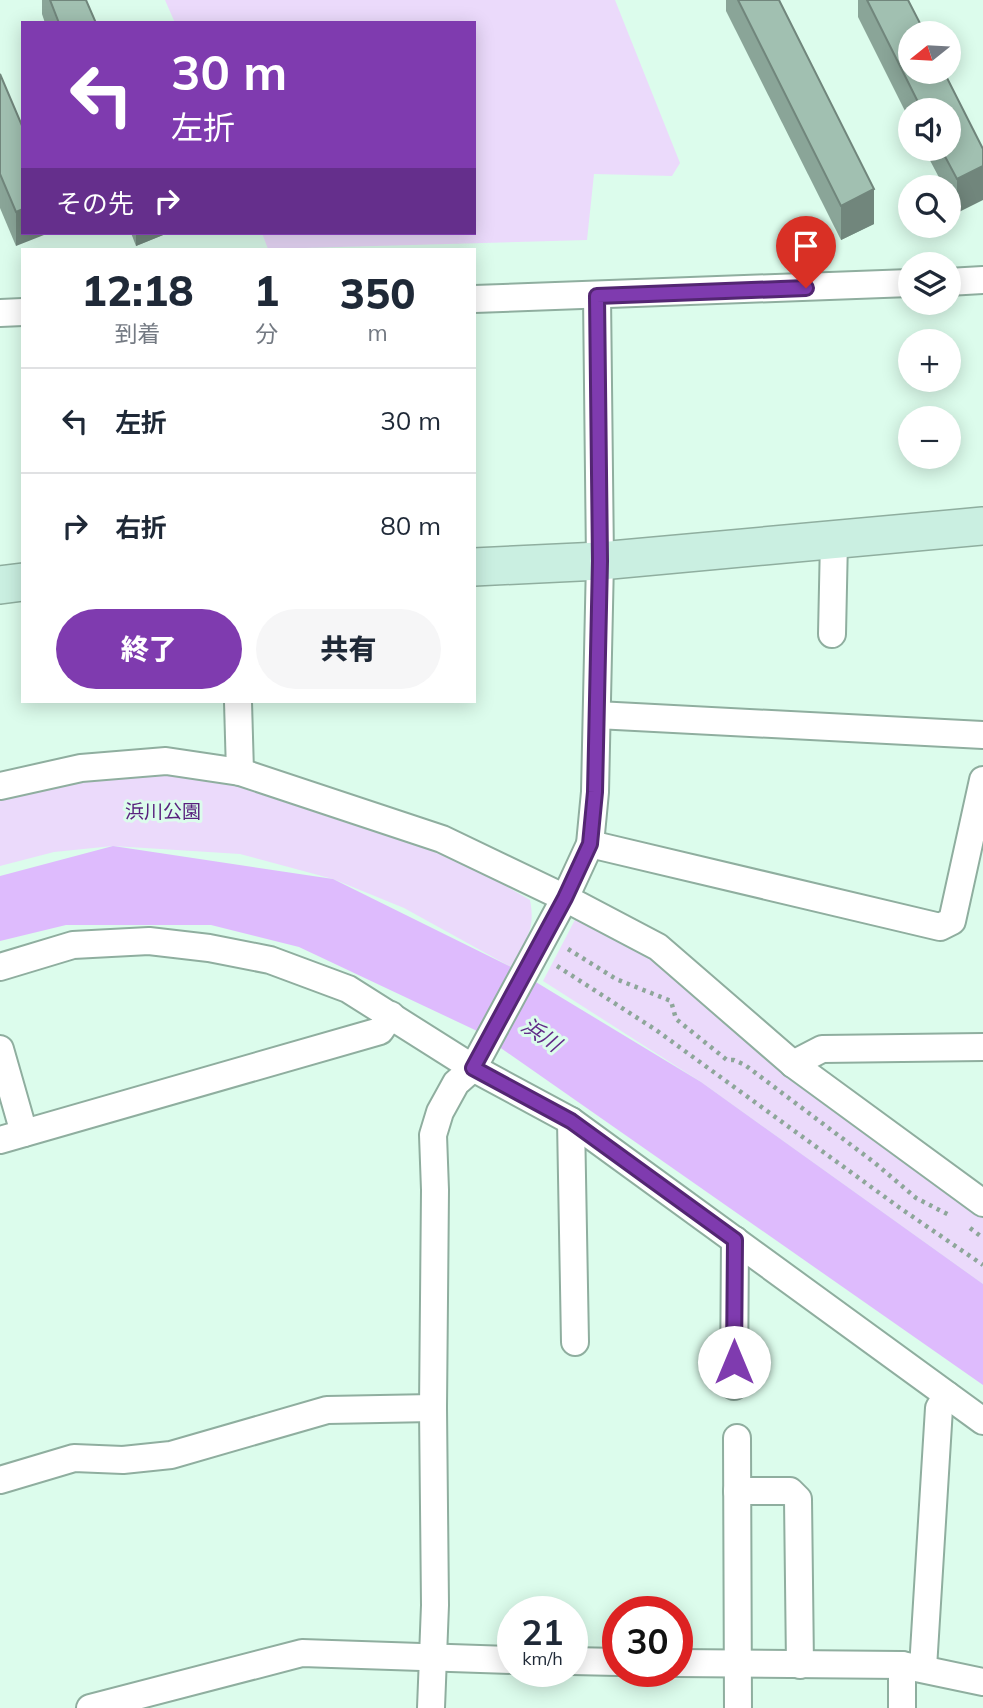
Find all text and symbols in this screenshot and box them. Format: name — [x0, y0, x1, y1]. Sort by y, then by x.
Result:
north arrow — [898, 21, 961, 84]
map controls — [898, 21, 961, 469]
text: 30 m — [171, 41, 287, 102]
icon: left — [56, 49, 147, 140]
button: sound — [898, 98, 961, 161]
text: 左折 — [171, 107, 235, 147]
button: search — [898, 175, 961, 238]
icon: right — [148, 182, 186, 220]
text: その先 — [56, 187, 134, 220]
pin — [776, 216, 836, 288]
icon: arrive — [787, 227, 825, 265]
button: layers — [898, 252, 961, 315]
text: 12:18 — [82, 264, 193, 317]
text: 1 — [254, 264, 279, 317]
text: 350 — [340, 267, 415, 320]
text: m — [367, 318, 388, 347]
text: 到着 — [114, 319, 160, 348]
text: 分 — [255, 319, 278, 348]
button: + — [898, 329, 961, 392]
icon: left — [56, 402, 94, 440]
text: 30 m — [380, 404, 441, 437]
text: 左折 — [115, 406, 167, 439]
button: − — [898, 406, 961, 469]
icon: right — [56, 507, 94, 545]
text: 80 m — [380, 509, 441, 542]
text: 右折 — [115, 511, 167, 544]
button: 終了 — [56, 609, 242, 689]
button: 共有 — [256, 609, 441, 689]
park label: 浜川公園 — [125, 799, 201, 823]
water label: 浜川 — [517, 1012, 568, 1058]
position arrow — [697, 1325, 771, 1399]
speed limit sign: 30 — [602, 1596, 693, 1687]
text: 21 — [521, 1610, 564, 1654]
text: km/h — [522, 1647, 563, 1670]

